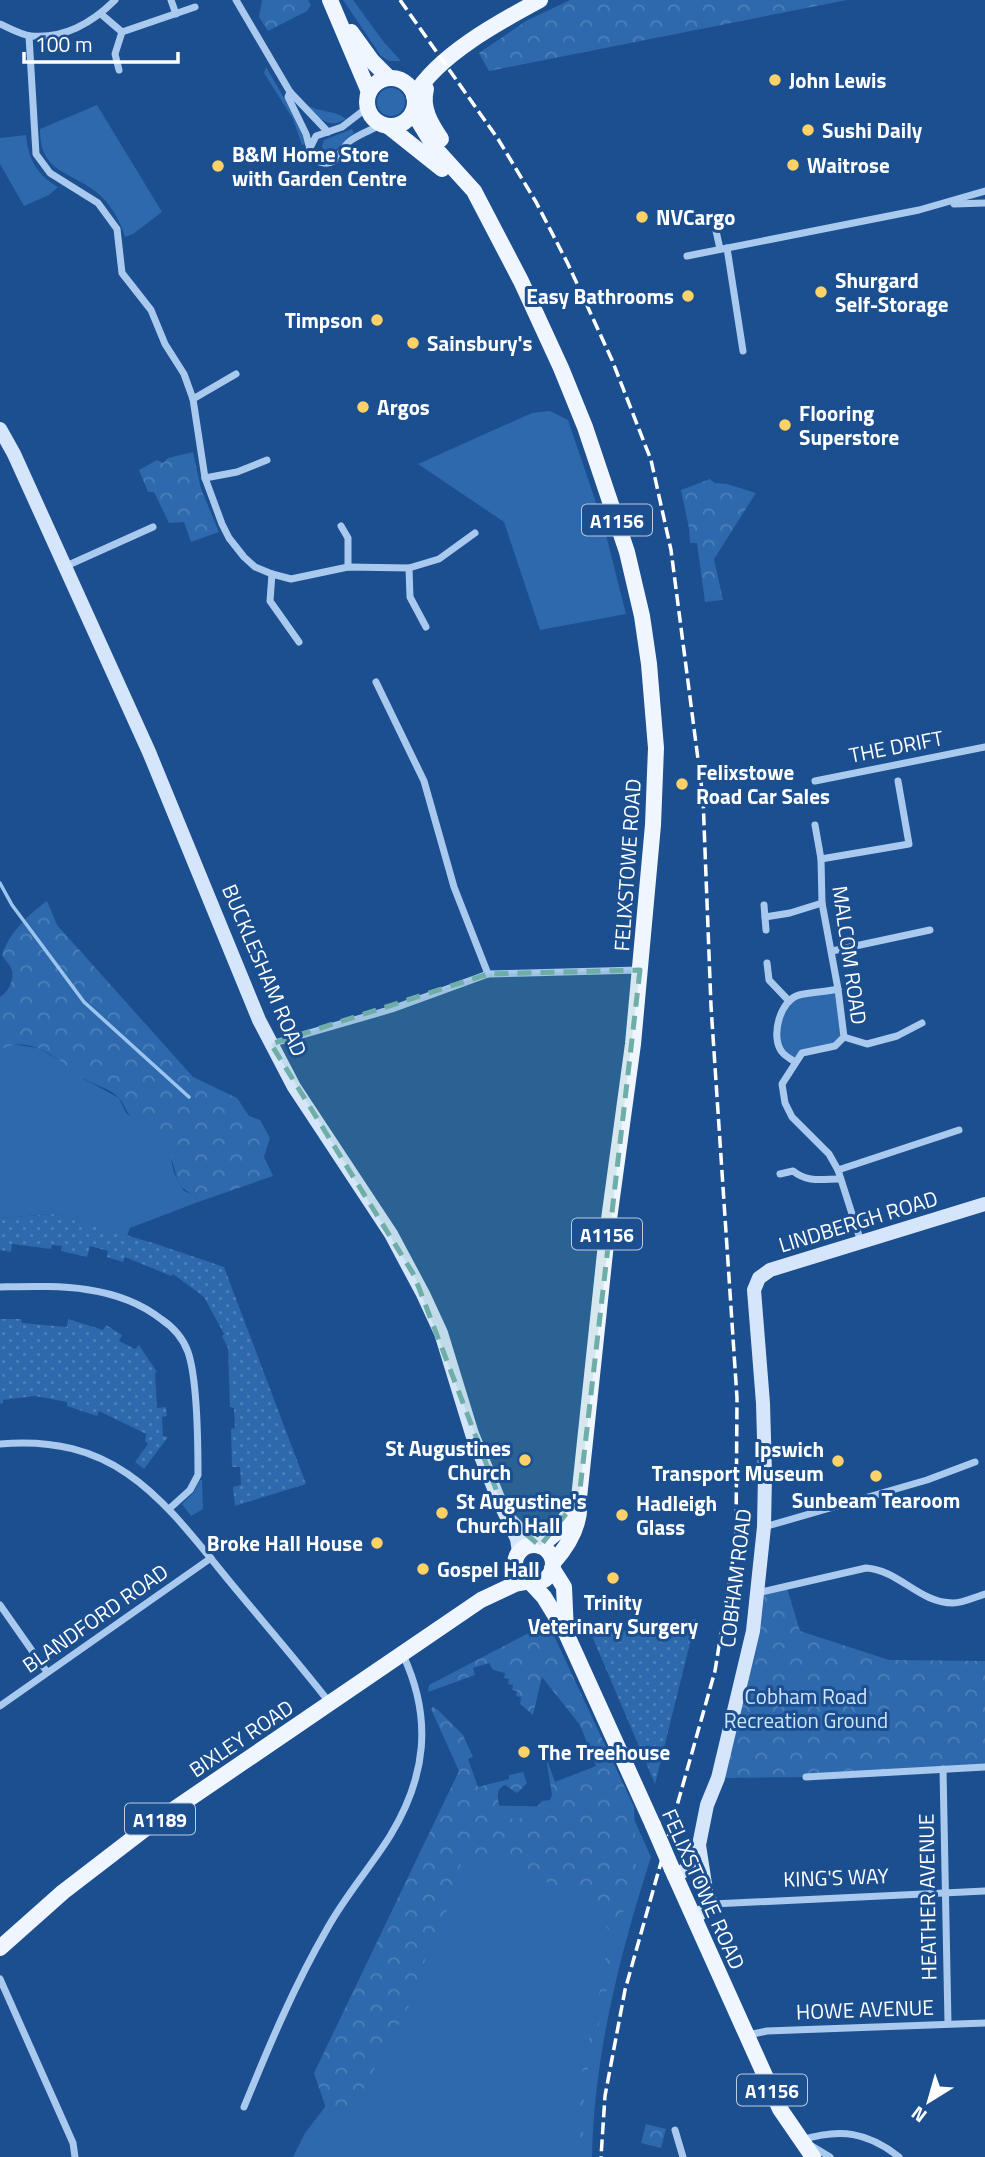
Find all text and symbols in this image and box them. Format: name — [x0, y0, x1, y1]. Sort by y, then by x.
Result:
scale bar — [24, 21, 178, 65]
text: 100 m — [35, 28, 92, 60]
place label: John Lewis — [789, 64, 887, 96]
marker: John Lewis — [767, 72, 783, 88]
place label: Sushi Daily — [822, 114, 923, 146]
marker: Sushi Daily — [800, 122, 816, 138]
place label: B&M Home Store with Garden Centre — [232, 138, 407, 194]
place label: Waitrose — [807, 149, 890, 181]
marker: Waitrose — [785, 157, 801, 173]
marker: B&M Home Store with Garden Centre — [210, 158, 226, 174]
place label: NVCargo — [656, 201, 735, 233]
marker: NVCargo — [634, 209, 650, 225]
place label: Shurgard Self-Storage — [835, 264, 948, 320]
place label: Easy Bathrooms — [526, 280, 674, 312]
marker: Shurgard Self-Storage — [813, 284, 829, 300]
marker: Easy Bathrooms — [680, 288, 696, 304]
place label: Timpson — [285, 304, 363, 336]
marker: Timpson — [369, 312, 385, 328]
place label: Sainsbury's — [427, 327, 532, 359]
marker: Sainsbury's — [405, 335, 421, 351]
place label: Argos — [377, 391, 430, 423]
place label: Flooring Superstore — [799, 397, 899, 453]
marker: Argos — [355, 399, 371, 415]
marker: Flooring Superstore — [777, 417, 793, 433]
road number: A1156 — [582, 505, 652, 536]
street label: THE DRIFT — [846, 721, 946, 771]
place label: Felixstowe Road Car Sales — [696, 756, 830, 812]
marker: Felixstowe Road Car Sales — [674, 776, 690, 792]
street label: FELIXSTOWE ROAD — [605, 778, 649, 952]
street label: BUCKLESHAM ROAD — [214, 879, 316, 1061]
street label: MALCOM ROAD — [824, 884, 876, 1026]
street label: LINDBERGH ROAD — [775, 1182, 941, 1260]
road number: A1156 — [572, 1218, 642, 1250]
place label: St Augustines Church — [385, 1432, 511, 1488]
place label: Ipswich Transport Museum — [652, 1433, 824, 1489]
marker: St Augustines Church — [517, 1452, 533, 1468]
marker: Ipswich Transport Museum — [830, 1453, 846, 1469]
marker: Sunbeam Tearoom — [868, 1468, 884, 1484]
place label: Sunbeam Tearoom — [792, 1484, 960, 1516]
place label: St Augustine's Church Hall — [456, 1485, 587, 1541]
place label: Hadleigh Glass — [636, 1487, 717, 1543]
marker: St Augustine's Church Hall — [434, 1505, 450, 1521]
marker: Hadleigh Glass — [614, 1507, 630, 1523]
street label: COBHAM ROAD — [711, 1507, 759, 1649]
place label: Broke Hall House — [207, 1527, 363, 1559]
marker: Broke Hall House — [369, 1535, 385, 1551]
place label: Gospel Hall — [437, 1553, 540, 1585]
street label: BLANDFORD ROAD — [16, 1556, 174, 1680]
marker: Gospel Hall — [415, 1561, 431, 1577]
marker: Trinity Veterinary Surgery — [605, 1570, 621, 1586]
place label: Trinity Veterinary Surgery — [528, 1586, 699, 1642]
park label: Cobham Road Recreation Ground — [724, 1680, 888, 1736]
street label: BIXLEY ROAD — [182, 1691, 300, 1785]
place label: The Treehouse — [538, 1736, 670, 1768]
marker: The Treehouse — [516, 1744, 532, 1760]
road number: A1189 — [125, 1803, 195, 1834]
street label: FELIXSTOWE ROAD — [654, 1804, 754, 1974]
street label: HEATHER AVENUE — [910, 1813, 944, 1981]
street label: KING'S WAY — [783, 1859, 890, 1895]
street label: HOWE AVENUE — [796, 1991, 934, 2027]
north arrow — [894, 2066, 964, 2136]
road number: A1156 — [737, 2074, 807, 2106]
text: N — [904, 2099, 932, 2131]

